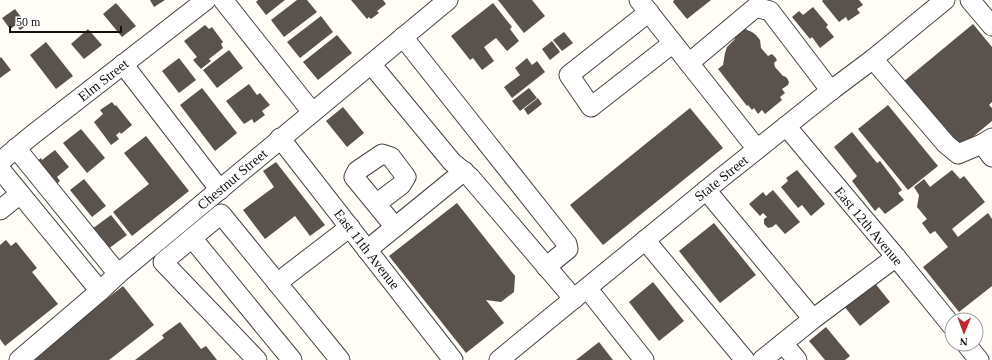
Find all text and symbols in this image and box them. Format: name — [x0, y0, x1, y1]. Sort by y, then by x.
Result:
scale bar — [10, 8, 121, 34]
text: 50 m — [16, 15, 41, 29]
street label: Elm Street — [75, 56, 131, 105]
street label: Chestnut Street — [195, 146, 270, 213]
street label: State Street — [692, 152, 751, 204]
street label: East 12th Avenue — [831, 184, 906, 269]
street label: East 11th Avenue — [331, 206, 402, 292]
north arrow — [944, 312, 984, 352]
text: N — [960, 336, 968, 348]

